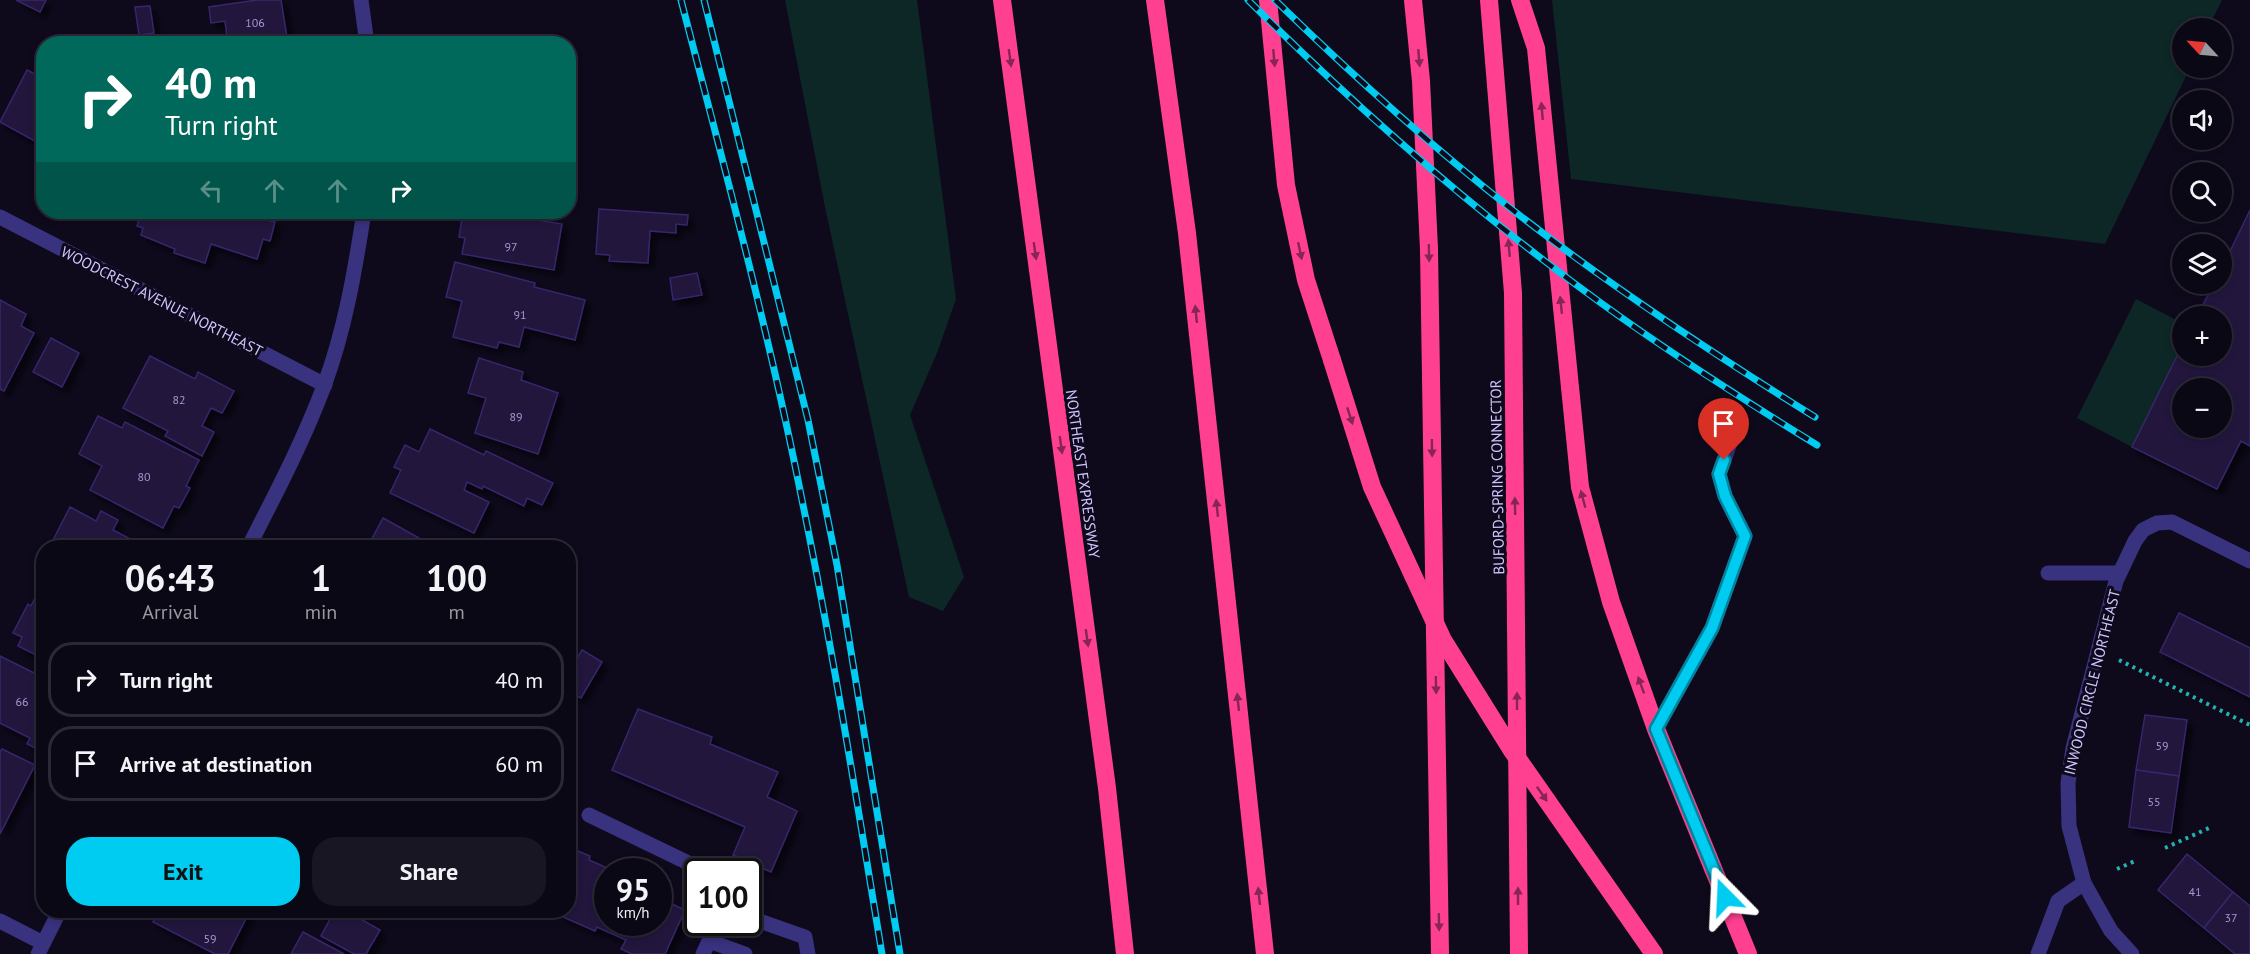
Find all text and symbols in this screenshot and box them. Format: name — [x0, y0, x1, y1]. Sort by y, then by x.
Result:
house number: 106 — [245, 15, 265, 30]
north arrow — [2172, 18, 2232, 78]
map controls — [2172, 18, 2232, 438]
one-way arrow — [1005, 49, 1014, 68]
one-way arrow — [1269, 49, 1279, 68]
one-way arrow — [1414, 49, 1424, 68]
text: 40 m — [165, 55, 257, 110]
icon: right — [66, 60, 144, 138]
button: sound — [2172, 90, 2232, 150]
one-way arrow — [1537, 102, 1547, 121]
text: Turn right — [165, 108, 278, 142]
button: search — [2172, 162, 2232, 222]
icon: left — [195, 174, 228, 207]
icon: ahead — [258, 174, 291, 207]
icon: ahead — [321, 174, 354, 207]
icon: right — [384, 174, 417, 207]
button: layers — [2172, 234, 2232, 294]
one-way arrow — [1504, 238, 1514, 257]
house number: 97 — [504, 239, 518, 254]
street label: WOODCREST AVENUE NORTHEAST — [58, 242, 267, 361]
one-way arrow — [1031, 242, 1040, 261]
one-way arrow — [1295, 242, 1305, 261]
one-way arrow — [1424, 243, 1434, 262]
one-way arrow — [1556, 296, 1566, 315]
one-way arrow — [1191, 305, 1201, 324]
button: + — [2172, 306, 2232, 366]
house number: 91 — [513, 307, 527, 322]
button: − — [2172, 378, 2232, 438]
street label: BUFORD-SPRING CONNECTOR — [1486, 379, 1508, 575]
street label: NORTHEAST EXPRESSWAY — [1062, 389, 1104, 560]
house number: 82 — [172, 392, 186, 407]
pin — [1698, 398, 1749, 460]
one-way arrow — [1345, 407, 1355, 425]
icon: arrive — [1707, 407, 1740, 440]
house number: 89 — [509, 409, 523, 424]
one-way arrow — [1056, 435, 1066, 454]
one-way arrow — [1427, 438, 1437, 457]
house number: 80 — [137, 469, 151, 484]
one-way arrow — [1578, 490, 1587, 508]
one-way arrow — [1510, 496, 1520, 515]
one-way arrow — [1212, 499, 1222, 518]
text: 06:43 — [125, 554, 216, 601]
text: 1 — [311, 554, 331, 601]
text: 100 — [426, 554, 487, 601]
street label: INWOOD CIRCLE NORTHEAST — [2060, 587, 2124, 777]
text: Arrival — [142, 599, 198, 625]
text: min — [305, 599, 337, 625]
text: m — [449, 599, 465, 625]
one-way arrow — [1082, 628, 1091, 647]
icon: right — [69, 663, 102, 696]
text: Turn right — [120, 666, 212, 694]
text: 40 m — [495, 666, 543, 694]
one-way arrow — [1431, 675, 1441, 694]
one-way arrow — [1635, 676, 1645, 694]
one-way arrow — [1512, 691, 1522, 710]
one-way arrow — [1233, 692, 1243, 711]
house number: 66 — [15, 694, 29, 709]
house number: 59 — [2155, 738, 2169, 753]
icon: arrive — [69, 747, 102, 780]
text: Arrive at destination — [120, 750, 312, 778]
text: 60 m — [495, 750, 543, 778]
one-way arrow — [1536, 785, 1548, 801]
house number: 55 — [2147, 794, 2161, 809]
button: Exit — [66, 837, 300, 906]
button: Share — [312, 837, 546, 906]
speed limit sign: 100 — [684, 858, 762, 936]
position arrow — [1693, 865, 1757, 929]
text: 95 — [616, 870, 650, 909]
house number: 41 — [2188, 884, 2202, 899]
one-way arrow — [1254, 886, 1264, 905]
one-way arrow — [1513, 886, 1523, 905]
text: km/h — [617, 903, 649, 922]
house number: 37 — [2224, 910, 2238, 925]
one-way arrow — [1435, 913, 1444, 932]
house number: 59 — [203, 931, 217, 946]

